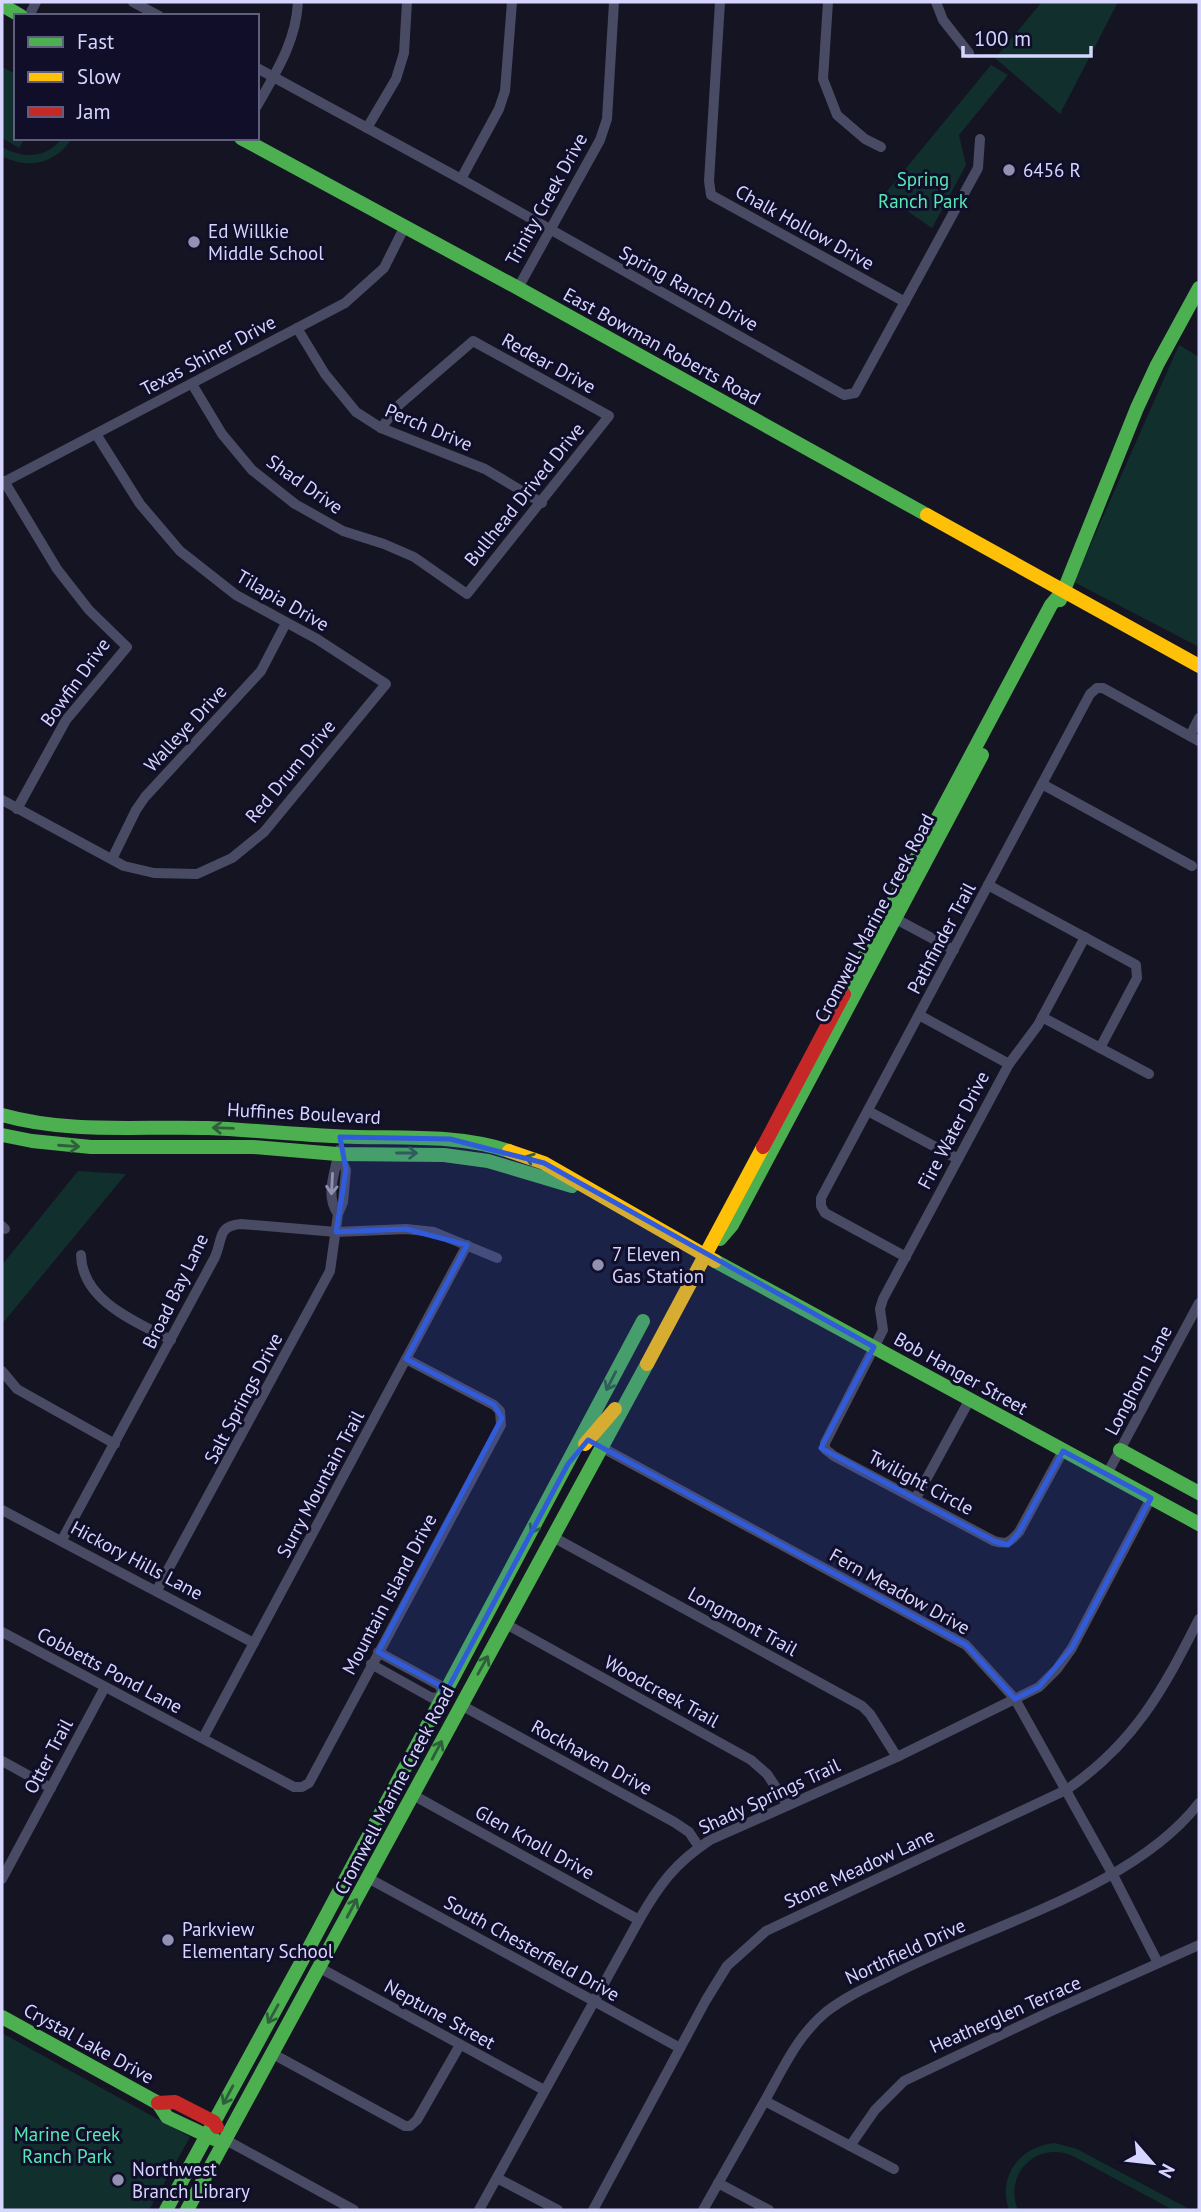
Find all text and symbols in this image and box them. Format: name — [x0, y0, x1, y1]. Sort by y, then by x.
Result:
legend — [14, 14, 259, 140]
scale bar — [963, 14, 1091, 58]
text: 100 m — [974, 25, 1031, 52]
text: Fast — [77, 28, 114, 55]
text: Slow — [77, 63, 121, 90]
text: Jam — [76, 98, 111, 125]
street label: Trinity Creek Drive — [500, 129, 592, 269]
place label: 6456 R — [1023, 158, 1081, 182]
marker: 6456 R — [1001, 162, 1017, 178]
park label: Spring Ranch Park — [878, 167, 968, 213]
street label: Chalk Hollow Drive — [731, 179, 879, 275]
place label: Ed Willkie Middle School — [208, 219, 324, 265]
marker: Ed Willkie Middle School — [186, 234, 202, 250]
street label: Spring Ranch Drive — [615, 240, 763, 336]
street label: East Bowman Roberts Road — [559, 282, 765, 410]
street label: Texas Shiner Drive — [136, 309, 280, 401]
street label: Redear Drive — [498, 327, 600, 399]
street label: Perch Drive — [382, 398, 476, 456]
street label: Bullhead Drived Drive — [459, 417, 589, 571]
street label: Shad Drive — [262, 449, 348, 519]
street label: Tilapia Drive — [232, 564, 334, 636]
street label: Bowfin Drive — [35, 633, 115, 731]
street label: Walleye Drive — [138, 679, 232, 777]
street label: Red Drum Drive — [240, 714, 340, 828]
street label: Cromwell Marine Creek Road — [809, 809, 939, 1027]
street label: Pathfinder Trail — [902, 878, 981, 998]
street label: Fire Water Drive — [912, 1067, 994, 1193]
street label: Huffines Boulevard — [226, 1097, 382, 1129]
one-way arrow — [212, 1122, 235, 1135]
one-way arrow — [57, 1140, 80, 1153]
one-way arrow — [395, 1146, 418, 1160]
one-way arrow — [524, 1153, 546, 1165]
one-way arrow — [325, 1173, 338, 1195]
street label: Broad Bay Lane — [137, 1230, 213, 1352]
place label: 7 Eleven Gas Station — [612, 1242, 704, 1288]
marker: 7 Eleven Gas Station — [590, 1257, 606, 1273]
street label: Longhorn Lane — [1099, 1321, 1177, 1439]
street label: Bob Hanger Street — [890, 1326, 1033, 1420]
street label: Salt Springs Drive — [198, 1328, 288, 1468]
one-way arrow — [604, 1370, 617, 1391]
street label: Surry Mountain Trail — [271, 1406, 369, 1562]
street label: Twilight Circle — [864, 1444, 978, 1520]
street label: Mountain Island Drive — [336, 1509, 442, 1679]
one-way arrow — [529, 1513, 542, 1534]
street label: Hickory Hills Lane — [67, 1515, 207, 1605]
street label: Fern Meadow Drive — [826, 1542, 974, 1640]
street label: Longmont Trail — [684, 1581, 802, 1661]
street label: Cobbetts Pond Lane — [33, 1622, 187, 1718]
street label: Woodcreek Trail — [600, 1650, 724, 1733]
one-way arrow — [476, 1655, 490, 1675]
street label: Cromwell Marine Creek Road — [329, 1681, 459, 1899]
street label: Otter Trail — [18, 1714, 78, 1798]
street label: Rockhaven Drive — [527, 1714, 657, 1800]
one-way arrow — [431, 1740, 445, 1761]
street label: Shady Springs Trail — [694, 1753, 844, 1839]
street label: Glen Knoll Drive — [471, 1799, 599, 1885]
street label: Stone Meadow Lane — [780, 1823, 938, 1913]
street label: South Chesterfield Drive — [440, 1890, 624, 2006]
one-way arrow — [345, 1898, 359, 1918]
street label: Northfield Drive — [841, 1913, 969, 1989]
place label: Parkview Elementary School — [182, 1917, 334, 1963]
marker: Parkview Elementary School — [160, 1932, 176, 1948]
street label: Heatherglen Terrace — [926, 1970, 1084, 2058]
street label: Neptune Street — [380, 1974, 500, 2055]
street label: Crystal Lake Drive — [20, 1997, 158, 2089]
one-way arrow — [266, 2003, 280, 2023]
one-way arrow — [221, 2084, 235, 2105]
park label: Marine Creek Ranch Park — [14, 2122, 120, 2168]
north arrow — [1117, 2128, 1187, 2198]
place label: Northwest Branch Library — [132, 2157, 250, 2203]
text: N — [1153, 2160, 1181, 2182]
marker: Northwest Branch Library — [110, 2172, 126, 2188]

